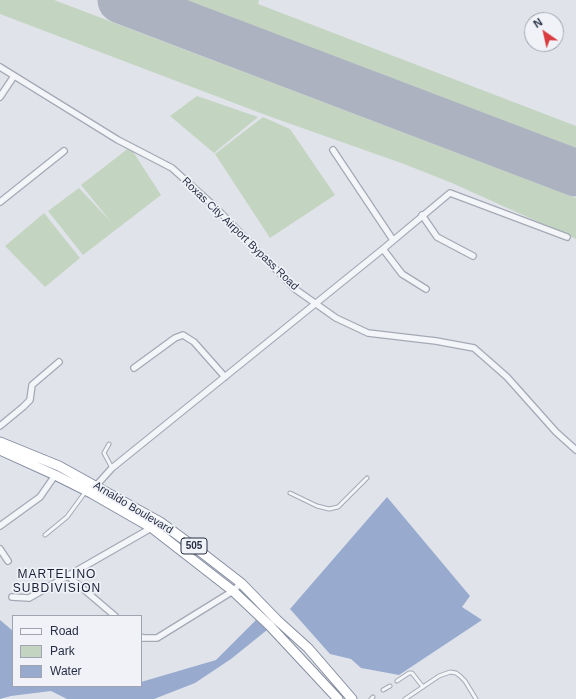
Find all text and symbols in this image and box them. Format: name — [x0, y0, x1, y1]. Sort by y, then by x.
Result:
north arrow — [524, 12, 564, 52]
text: N — [531, 16, 544, 30]
street label: Roxas City Airport Bypass Road — [179, 175, 301, 293]
street label: Arnaldo Boulevard — [91, 479, 175, 537]
road number: 505 — [181, 538, 207, 554]
district label: MARTELINO SUBDIVISION — [13, 568, 101, 596]
legend — [12, 615, 142, 687]
text: Road — [50, 624, 79, 638]
text: Park — [50, 644, 75, 658]
text: Water — [50, 664, 82, 678]

